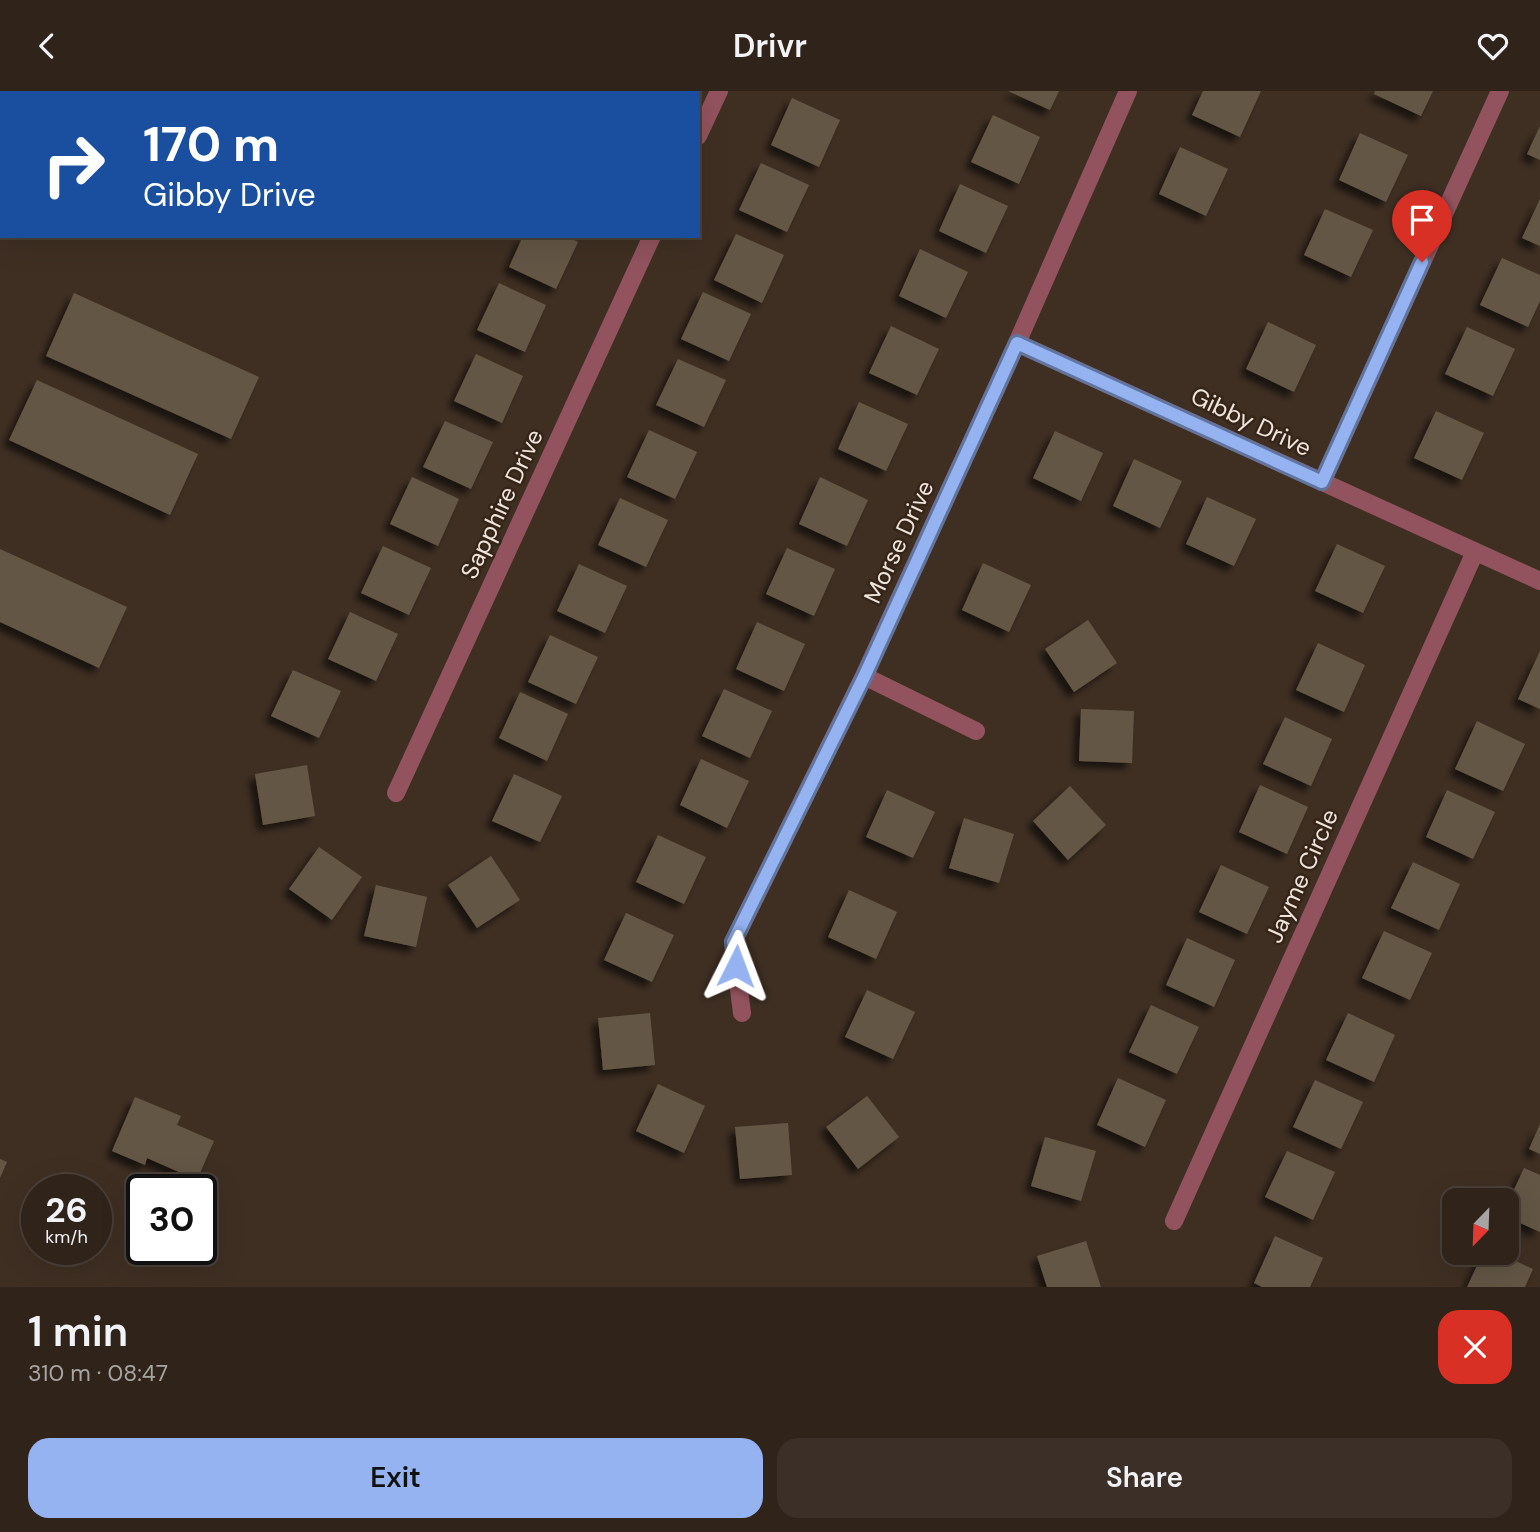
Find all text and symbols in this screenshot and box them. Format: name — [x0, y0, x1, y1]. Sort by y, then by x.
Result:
text: Drivr — [733, 25, 807, 67]
icon: back — [28, 27, 66, 65]
icon: heart — [1474, 27, 1512, 65]
text: 170 m — [143, 112, 279, 176]
icon: right — [28, 119, 119, 210]
text: Gibby Drive — [143, 174, 316, 216]
pin — [1392, 190, 1452, 262]
icon: arrive — [1403, 201, 1441, 239]
street label: Gibby Drive — [1186, 380, 1316, 463]
street label: Sapphire Drive — [453, 424, 550, 584]
street label: Morse Drive — [857, 475, 941, 608]
street label: Jayme Circle — [1258, 804, 1345, 948]
position arrow — [699, 929, 773, 1003]
speed limit sign: 30 — [126, 1174, 217, 1265]
text: 26 — [45, 1187, 88, 1233]
north arrow — [1442, 1188, 1519, 1265]
map controls — [1442, 1188, 1519, 1265]
text: km/h — [45, 1225, 88, 1249]
text: 1 min — [28, 1304, 128, 1359]
button: close — [1438, 1310, 1512, 1384]
text: 310 m · 08:47 — [28, 1358, 168, 1388]
button: Exit — [28, 1438, 763, 1518]
button: Share — [777, 1438, 1512, 1518]

